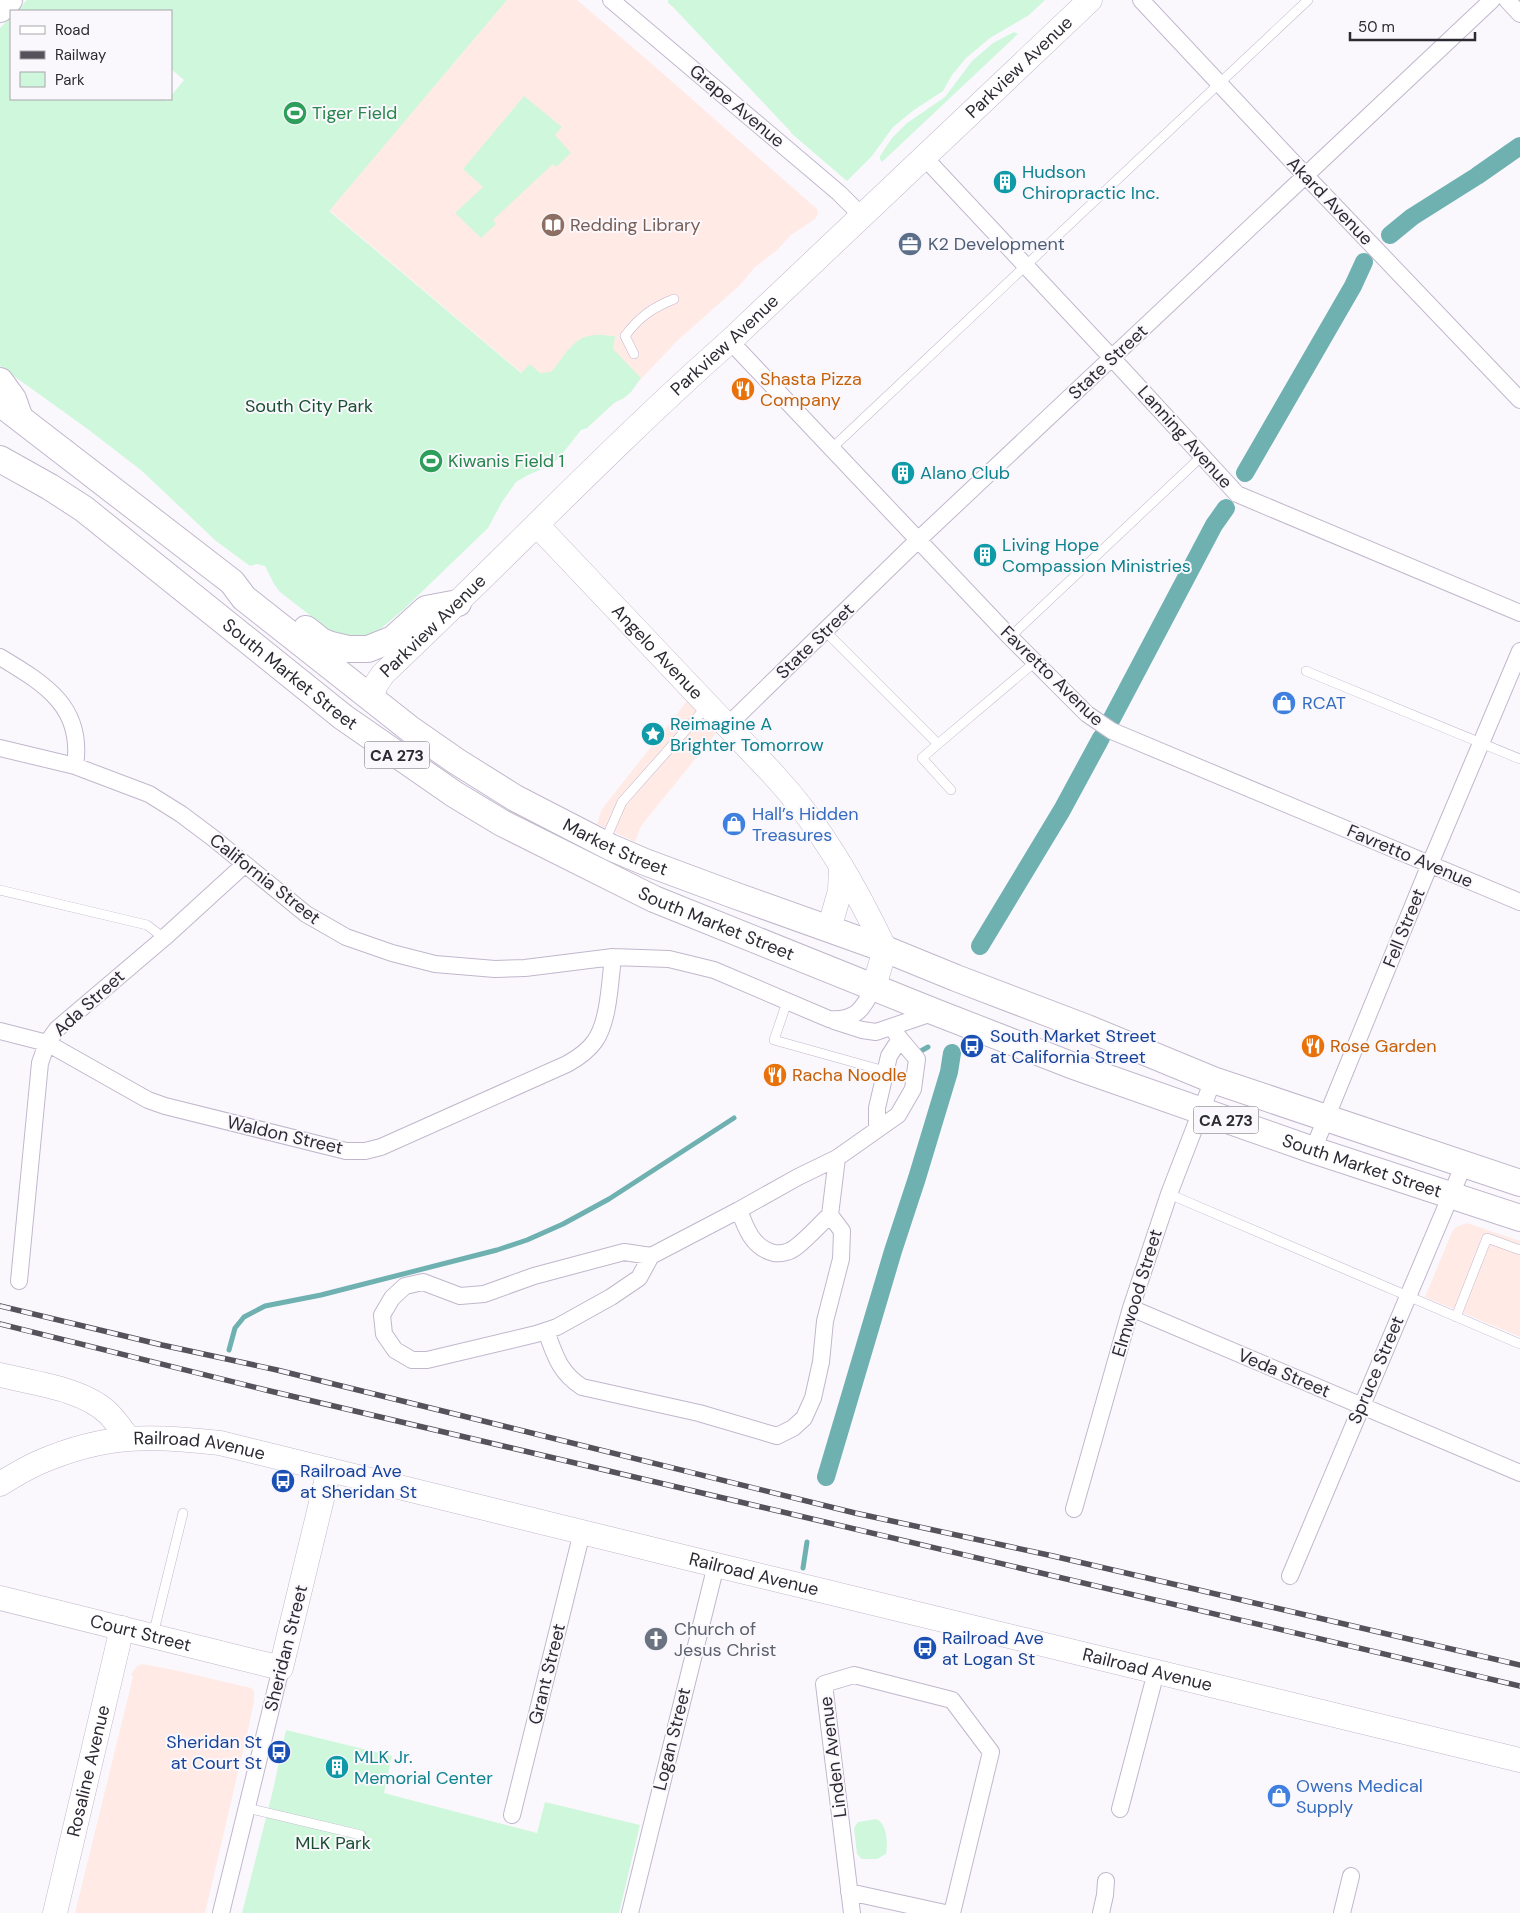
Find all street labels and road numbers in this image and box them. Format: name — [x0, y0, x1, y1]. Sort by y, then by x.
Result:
street label: Parkview Avenue — [960, 11, 1078, 124]
street label: Grape Avenue — [684, 59, 790, 153]
street label: Akard Avenue — [1282, 152, 1378, 250]
street label: Parkview Avenue — [665, 289, 784, 401]
street label: State Street — [1063, 319, 1153, 405]
street label: Lanning Avenue — [1132, 380, 1238, 494]
street label: Parkview Avenue — [375, 569, 491, 683]
street label: State Street — [771, 598, 859, 684]
street label: Angelo Avenue — [606, 599, 708, 705]
street label: South Market Street — [218, 613, 362, 736]
street label: Favretto Avenue — [995, 621, 1109, 731]
road number: CA 273 — [364, 742, 430, 768]
street label: Market Street — [559, 813, 671, 881]
street label: Favretto Avenue — [1343, 819, 1477, 893]
street label: California Street — [205, 828, 325, 930]
street label: South Market Street — [634, 881, 798, 966]
street label: Fell Street — [1377, 885, 1431, 971]
street label: Ada Street — [48, 965, 130, 1041]
road number: CA 273 — [1194, 1106, 1258, 1134]
street label: Waldon Street — [225, 1110, 345, 1160]
street label: South Market Street — [1279, 1128, 1445, 1203]
street label: Elmwood Street — [1106, 1226, 1168, 1360]
street label: Spruce Street — [1342, 1312, 1410, 1428]
street label: Veda Street — [1234, 1343, 1334, 1403]
street label: Railroad Avenue — [133, 1426, 268, 1466]
street label: Railroad Avenue — [687, 1547, 821, 1601]
street label: Sheridan Street — [259, 1582, 313, 1714]
street label: Court Street — [88, 1609, 194, 1657]
street label: Grant Street — [523, 1621, 571, 1727]
street label: Railroad Avenue — [1080, 1642, 1215, 1697]
street label: Logan Street — [648, 1685, 696, 1793]
street label: Linden Avenue — [814, 1695, 852, 1819]
street label: Rosaline Avenue — [61, 1703, 115, 1839]

